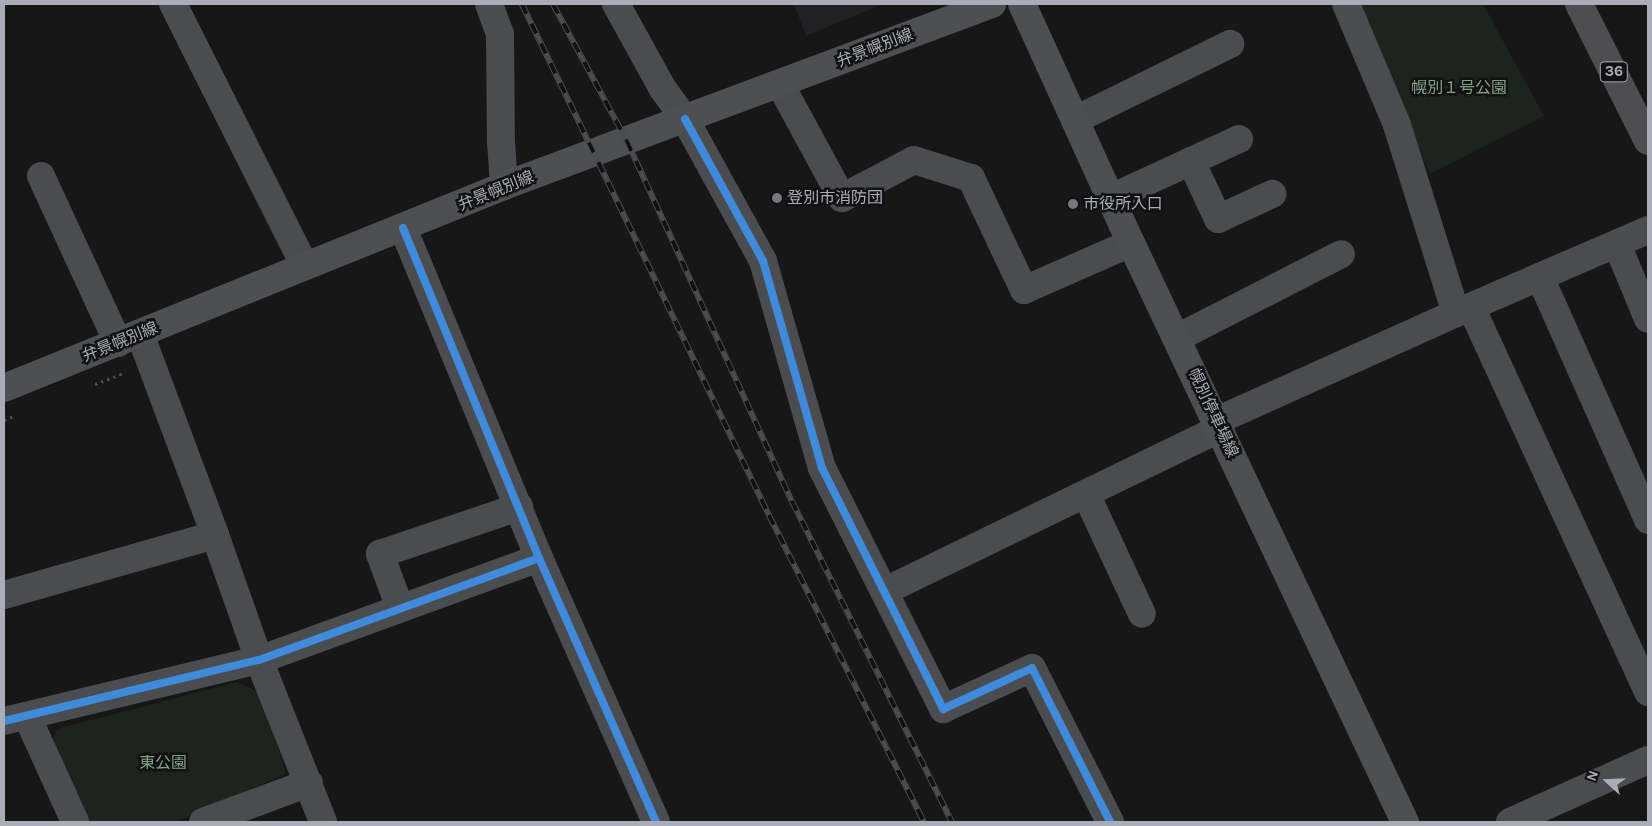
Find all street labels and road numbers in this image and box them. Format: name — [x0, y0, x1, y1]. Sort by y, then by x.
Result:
street label: 弁景幌別線 — [834, 25, 916, 71]
road number: 36 — [1599, 60, 1629, 84]
street label: 弁景幌別線 — [455, 167, 537, 215]
street label: 弁景幌別線 — [79, 318, 161, 366]
street label: 幌別停車場線 — [1184, 365, 1242, 461]

